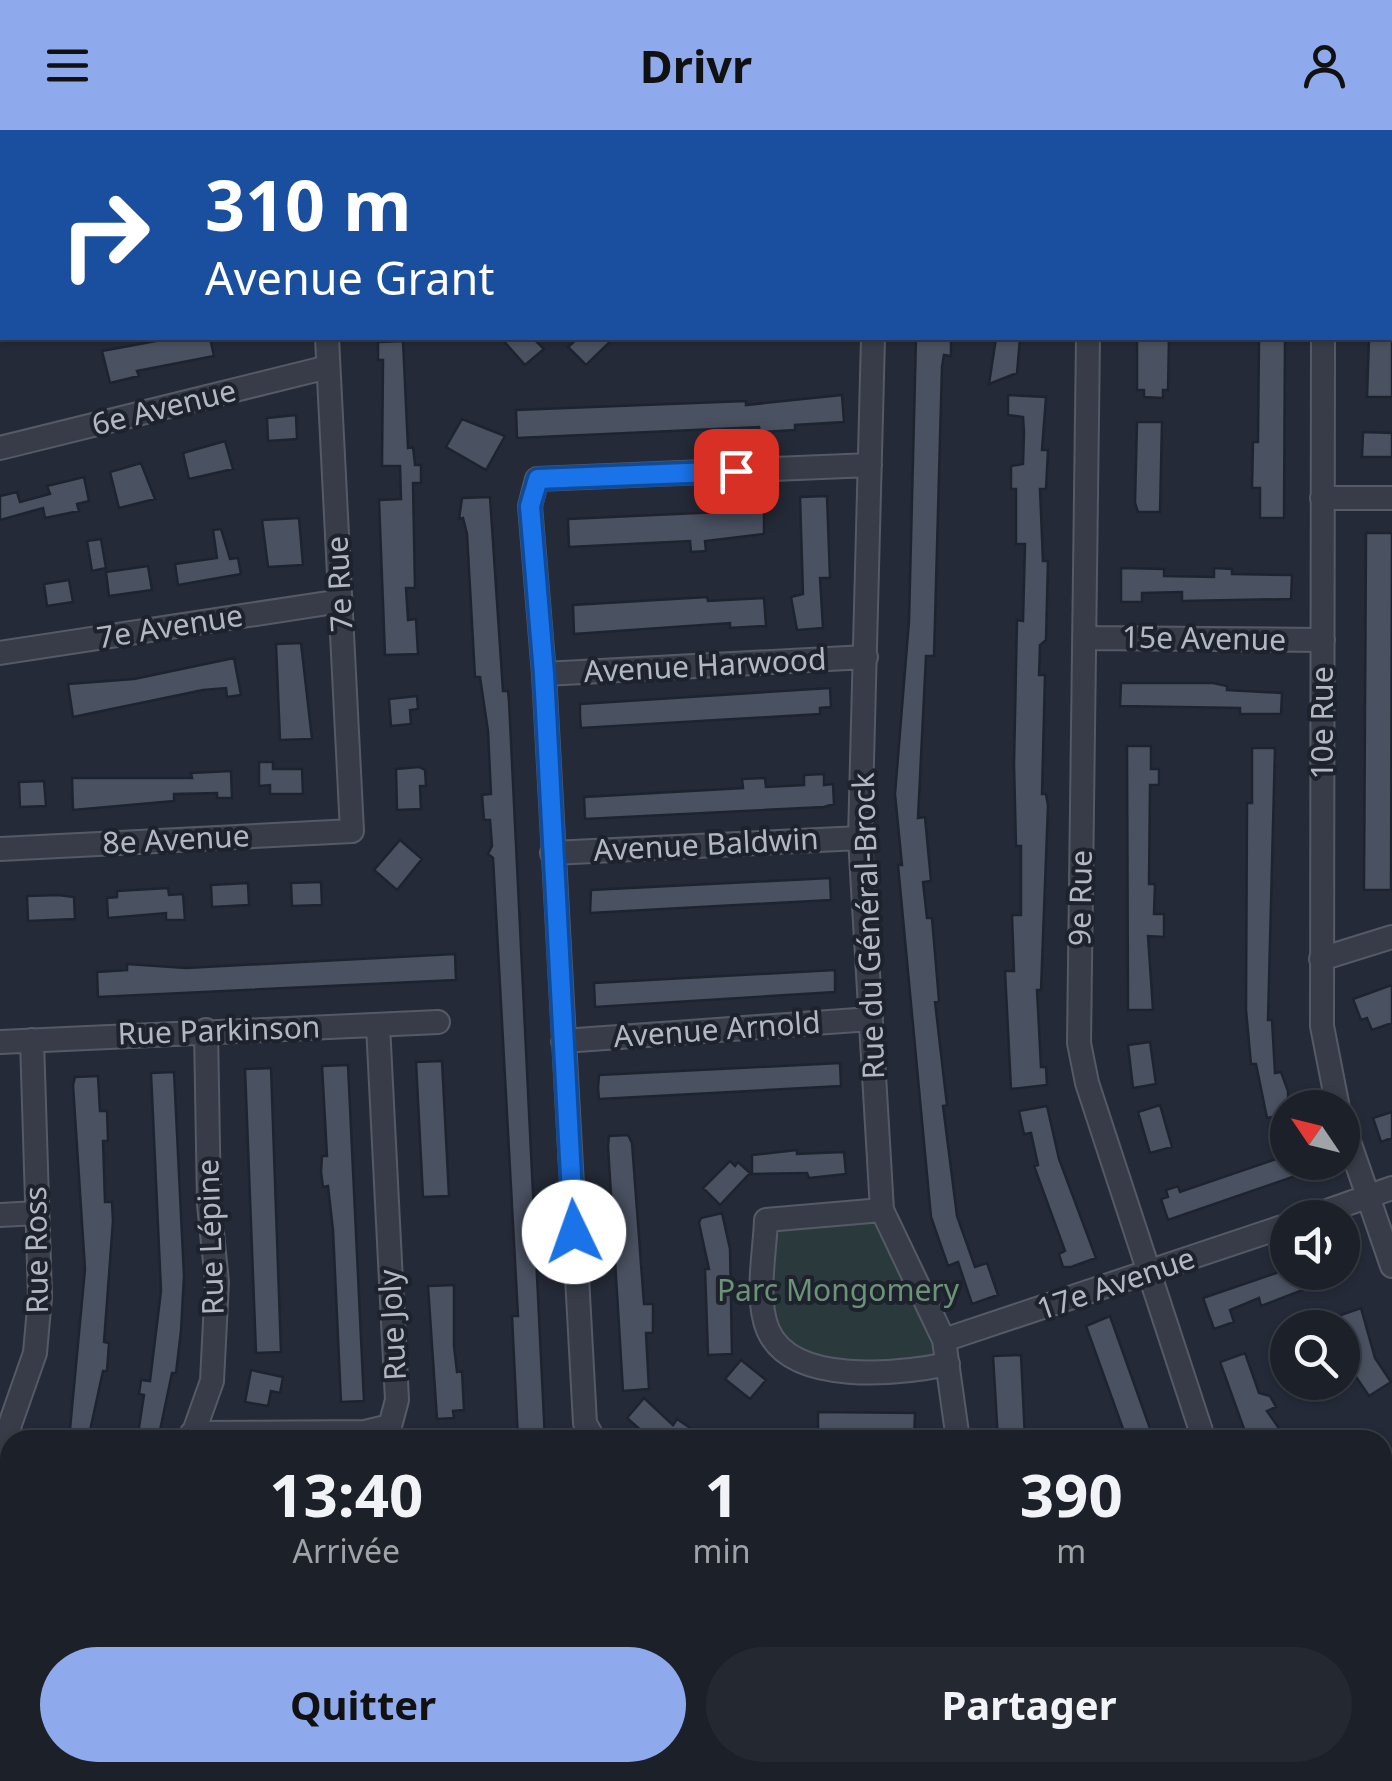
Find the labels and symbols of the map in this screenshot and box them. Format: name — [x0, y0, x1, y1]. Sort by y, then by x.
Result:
street label: 6e Avenue — [87, 369, 240, 444]
pin — [694, 429, 779, 514]
street label: 7e Rue — [316, 535, 361, 633]
street label: 7e Avenue — [94, 594, 246, 657]
street label: 15e Avenue — [1121, 616, 1287, 659]
street label: Avenue Harwood — [583, 638, 827, 691]
street label: 10e Rue — [1301, 666, 1342, 780]
street label: Rue du Général-Brock — [842, 772, 893, 1080]
street label: 8e Avenue — [101, 814, 251, 863]
street label: Avenue Baldwin — [592, 817, 820, 870]
street label: 9e Rue — [1058, 850, 1101, 946]
street label: Avenue Arnold — [612, 1001, 822, 1056]
street label: Rue Parkinson — [117, 1005, 321, 1054]
north arrow — [1270, 1090, 1360, 1180]
street label: Rue Lépine — [186, 1158, 233, 1316]
position arrow — [522, 1180, 626, 1284]
street label: Rue Ross — [14, 1186, 57, 1314]
street label: 17e Avenue — [1031, 1236, 1200, 1329]
street label: Rue Joly — [368, 1268, 415, 1382]
park label: Parc Mongomery — [717, 1269, 960, 1310]

